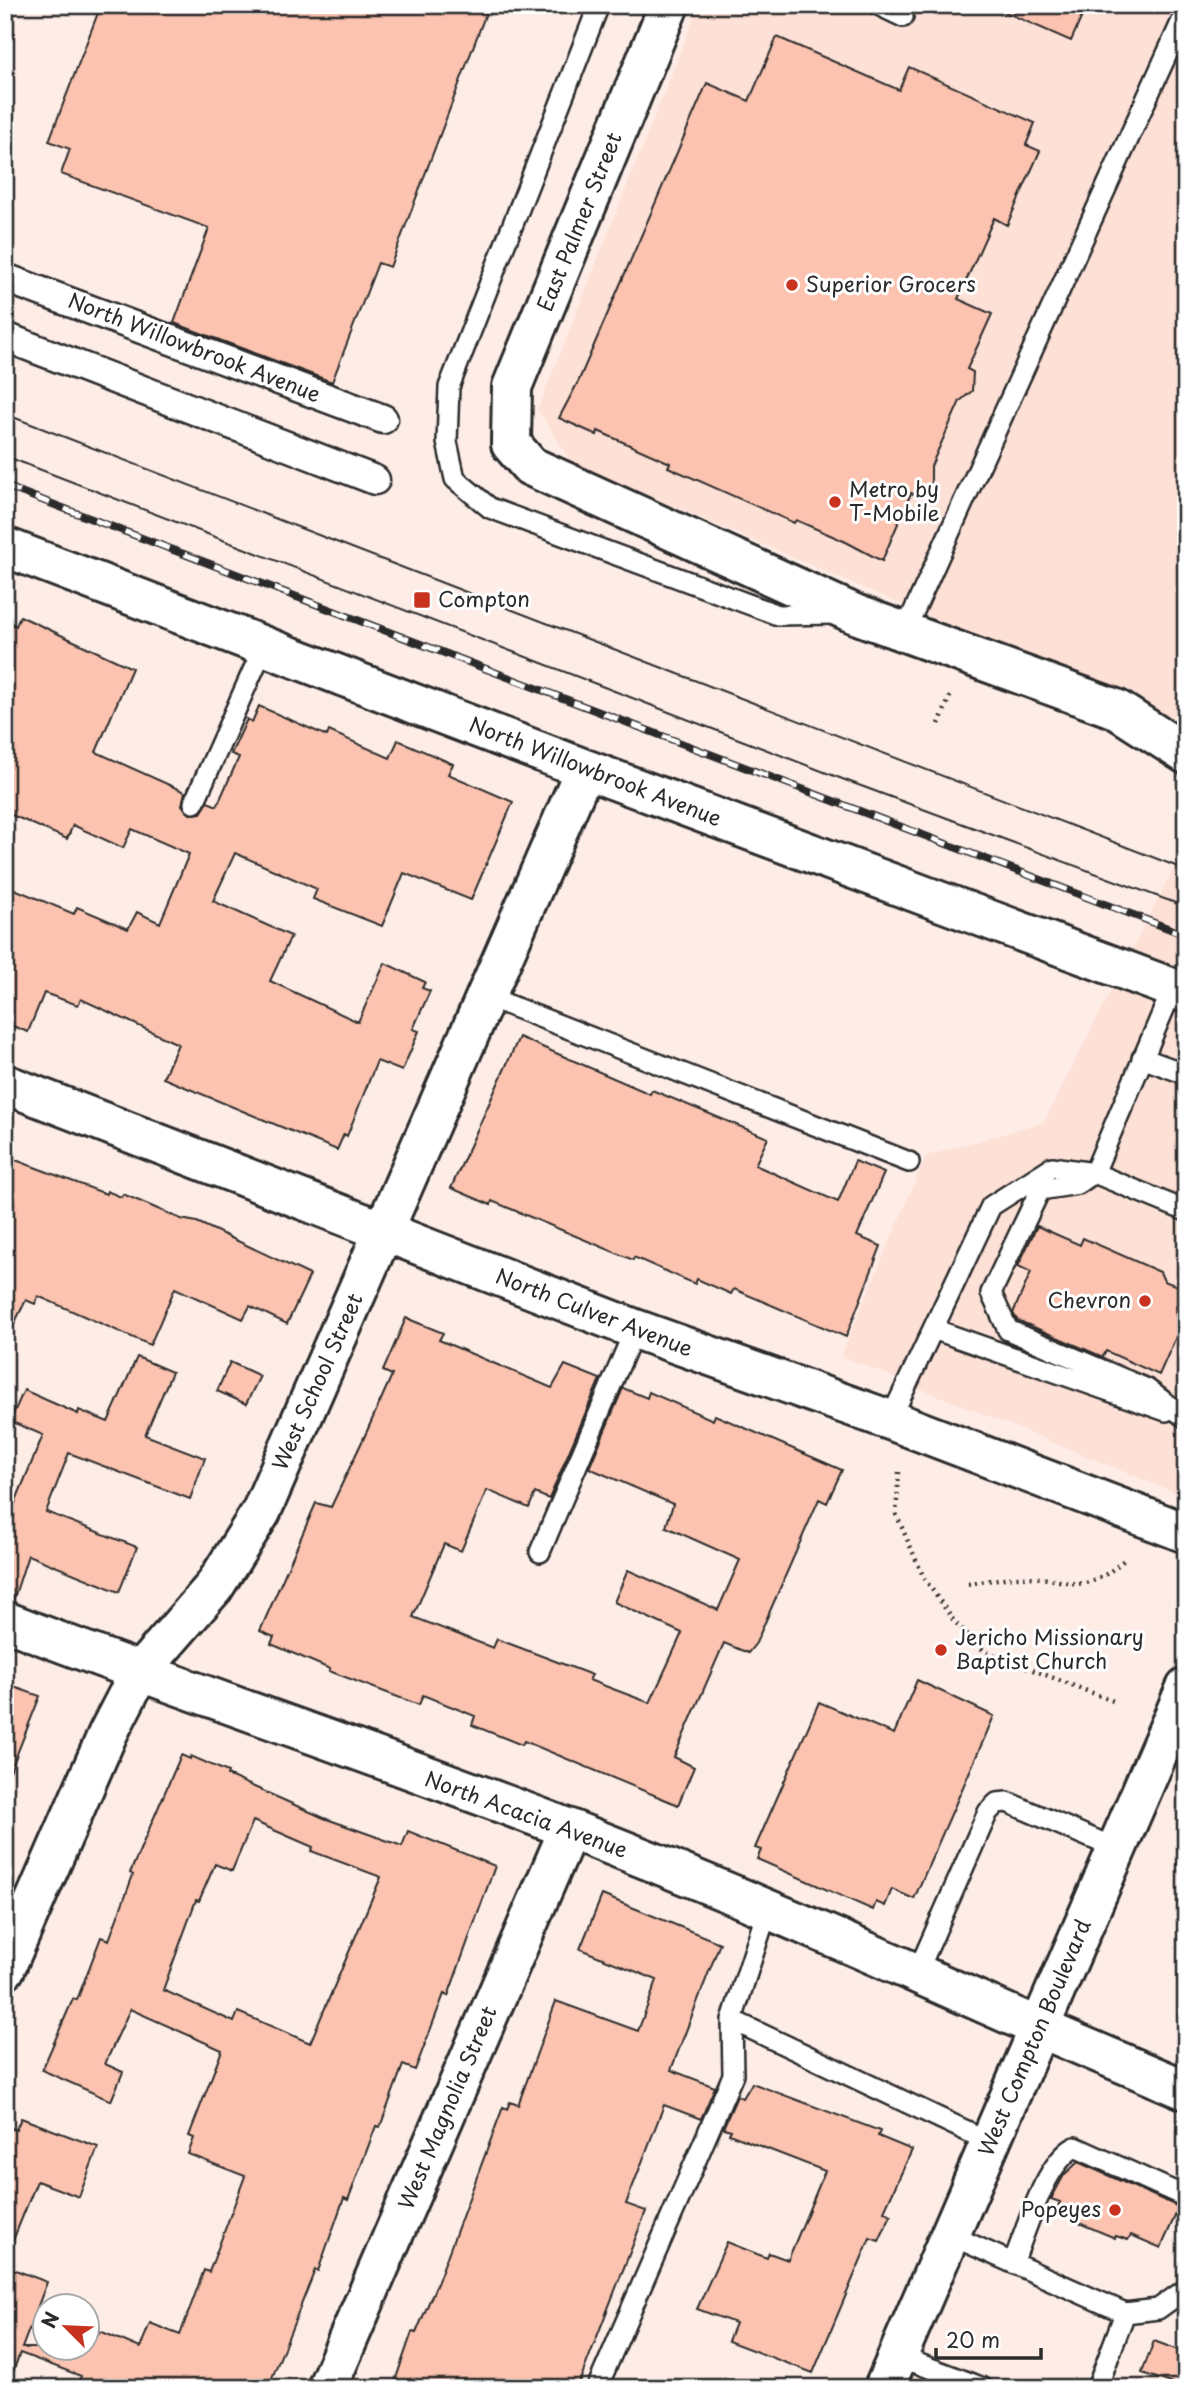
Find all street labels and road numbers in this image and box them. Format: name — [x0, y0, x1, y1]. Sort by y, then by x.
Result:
street label: East Palmer Street — [528, 127, 629, 316]
street label: North Willowbrook Avenue — [64, 283, 326, 409]
street label: North Willowbrook Avenue — [465, 707, 727, 833]
street label: North Culver Avenue — [492, 1259, 698, 1363]
street label: West School Street — [263, 1287, 370, 1475]
street label: North Acacia Avenue — [421, 1762, 632, 1865]
street label: West Compton Boulevard — [969, 1914, 1098, 2161]
street label: West Magnolia Street — [389, 2000, 504, 2214]

